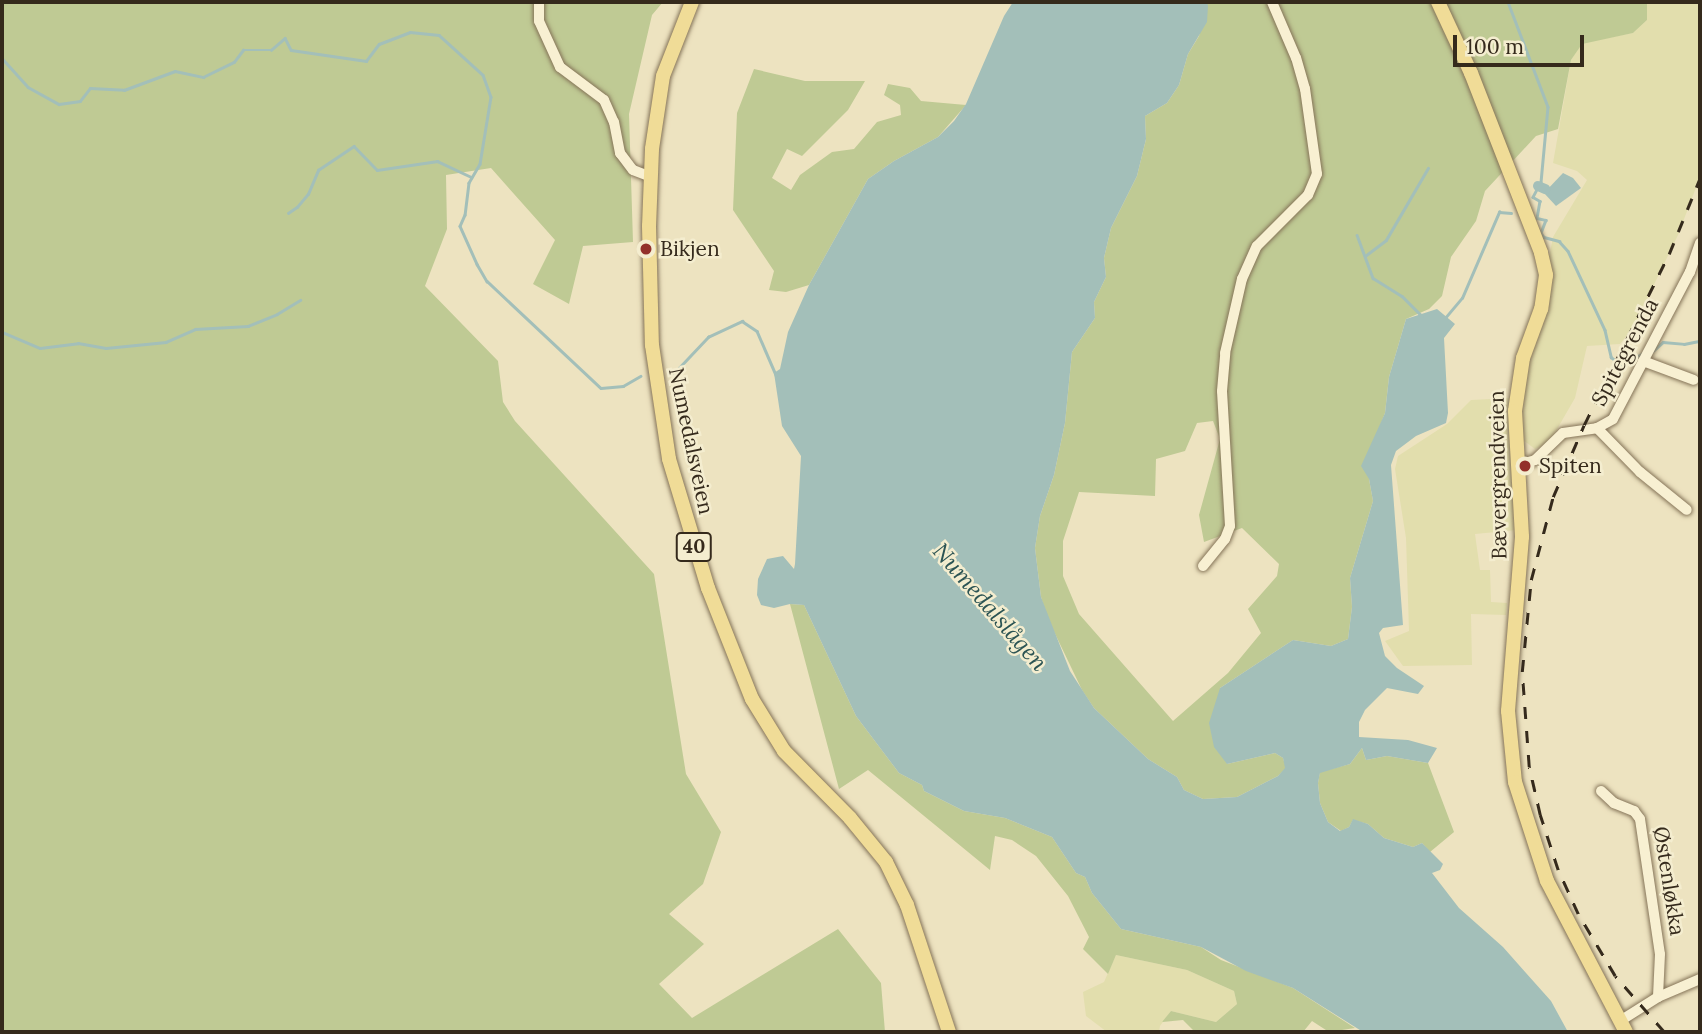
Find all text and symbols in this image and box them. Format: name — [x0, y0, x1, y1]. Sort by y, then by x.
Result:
scale bar — [1457, 21, 1588, 65]
text: 100 m — [1466, 33, 1524, 60]
place label: Bikjen — [660, 236, 720, 262]
marker: Bikjen — [638, 241, 654, 257]
street label: Spitegrenda — [1586, 294, 1664, 410]
street label: Numedalsveien — [663, 365, 719, 517]
street label: Bævergrendveien — [1484, 390, 1512, 560]
place label: Spiten — [1539, 453, 1602, 479]
marker: Spiten — [1517, 458, 1533, 474]
road number: 40 — [675, 532, 713, 562]
water label: Numedalslågen — [927, 538, 1053, 676]
street label: Østenløkka — [1648, 825, 1690, 937]

